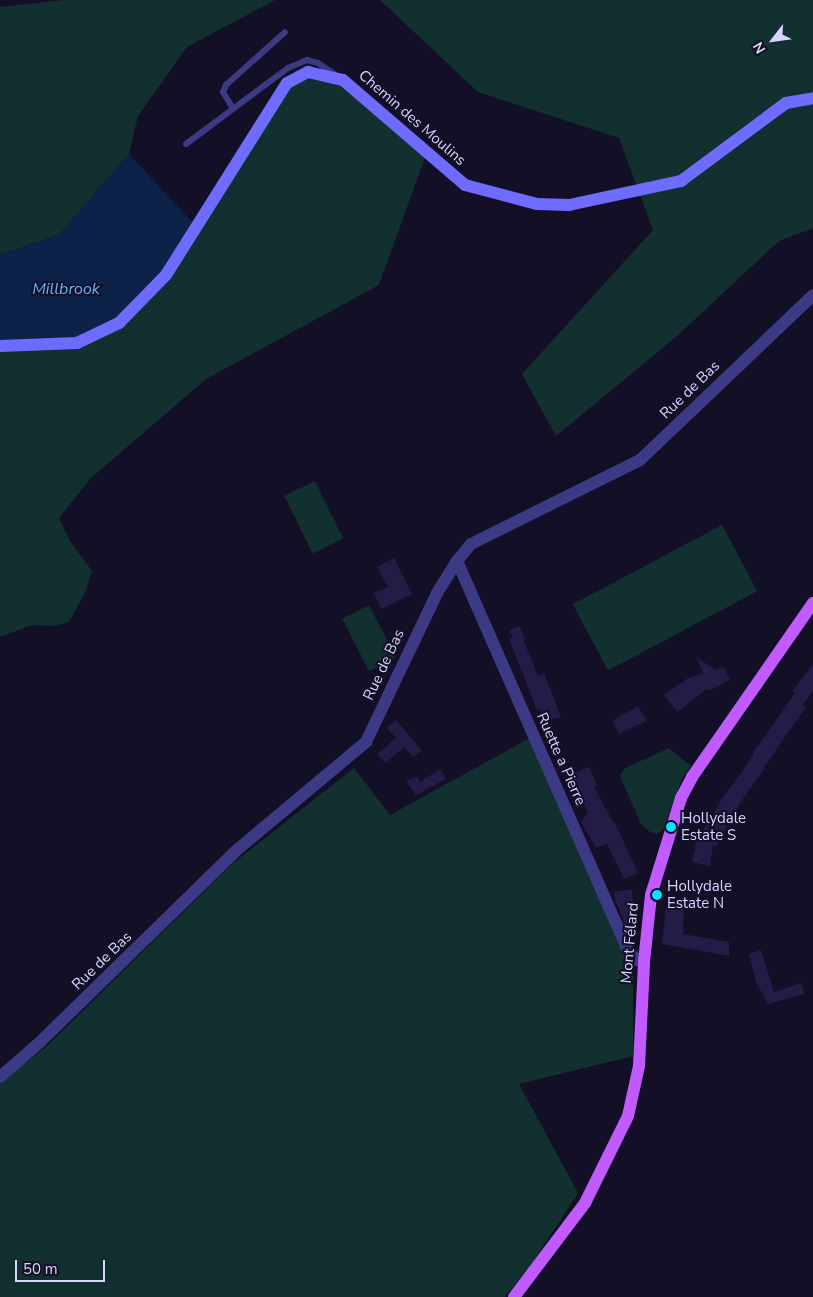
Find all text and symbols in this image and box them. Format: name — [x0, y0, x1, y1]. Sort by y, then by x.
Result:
north arrow — [748, 15, 798, 65]
text: N — [749, 38, 770, 57]
street label: Chemin des Moulins — [355, 66, 469, 170]
water label: Millbrook — [32, 279, 100, 299]
street label: Rue de Bas — [656, 357, 724, 423]
street label: Rue de Bas — [360, 627, 408, 703]
street label: Ruette a Pierre — [532, 710, 590, 808]
place label: Hollydale Estate S — [681, 809, 746, 844]
marker: Hollydale Estate S — [665, 821, 677, 833]
place label: Hollydale Estate N — [667, 877, 732, 912]
marker: Hollydale Estate N — [651, 889, 663, 901]
street label: Mont Félard — [617, 902, 643, 984]
street label: Rue de Bas — [68, 928, 136, 994]
scale bar — [18, 1250, 108, 1282]
text: 50 m — [23, 1259, 58, 1279]

